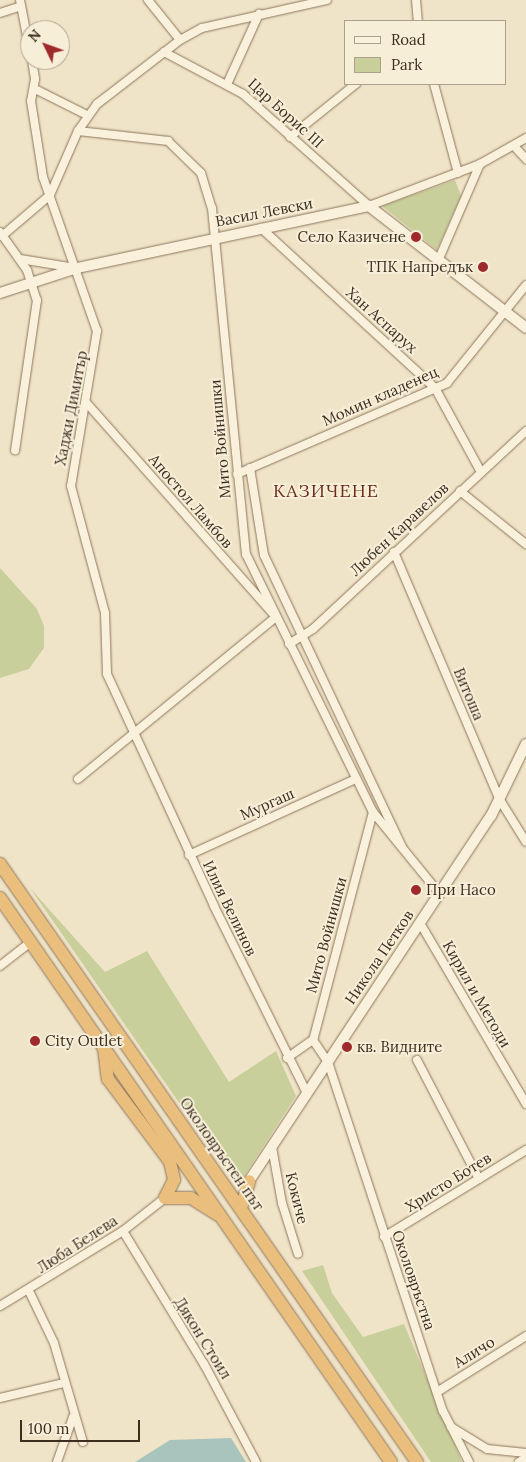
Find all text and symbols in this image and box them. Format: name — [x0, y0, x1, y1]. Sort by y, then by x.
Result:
north arrow — [20, 20, 70, 70]
legend — [344, 20, 506, 85]
text: N — [24, 26, 45, 46]
text: Road — [391, 30, 426, 49]
text: Park — [391, 55, 422, 74]
street label: Цар Борис III — [245, 74, 327, 152]
street label: Васил Левски — [214, 194, 314, 230]
place label: Село Казичене — [298, 228, 406, 246]
marker: Село Казичене — [410, 231, 422, 243]
place label: ТПК Напредък — [367, 258, 473, 276]
marker: ТПК Напредък — [477, 261, 489, 273]
street label: Хан Аспарух — [343, 283, 421, 357]
street label: Хаджи Димитър — [51, 349, 91, 467]
street label: Момин кладенец — [319, 362, 441, 430]
street label: Мито Войнишки — [206, 379, 234, 499]
street label: Апостол Ламбов — [145, 450, 237, 552]
street label: Любен Каравелов — [346, 479, 452, 579]
district label: КАЗИЧЕНЕ — [272, 480, 380, 502]
street label: Витоша — [450, 665, 488, 723]
street label: Мургаш — [237, 784, 297, 824]
street label: Илия Велинов — [199, 857, 261, 959]
street label: Мито Войнишки — [302, 875, 350, 995]
place label: При Насо — [426, 881, 496, 899]
marker: При Насо — [410, 884, 422, 896]
street label: Никола Петков — [341, 907, 417, 1007]
street label: Кирил и Методи — [439, 937, 515, 1051]
place label: City Outlet — [45, 1032, 122, 1050]
marker: City Outlet — [29, 1035, 41, 1047]
place label: кв. Видните — [357, 1038, 442, 1056]
marker: кв. Видните — [341, 1041, 353, 1053]
street label: Околовръстен път — [176, 1094, 268, 1214]
street label: Христо Ботев — [402, 1148, 494, 1216]
street label: Кокиче — [282, 1170, 312, 1226]
street label: Люба Белева — [33, 1211, 121, 1277]
street label: Околовръстна — [389, 1228, 439, 1332]
street label: Дякон Стоил — [171, 1294, 235, 1382]
street label: Аличо — [450, 1332, 498, 1372]
scale bar — [22, 1410, 142, 1442]
text: 100 m — [28, 1419, 69, 1438]

